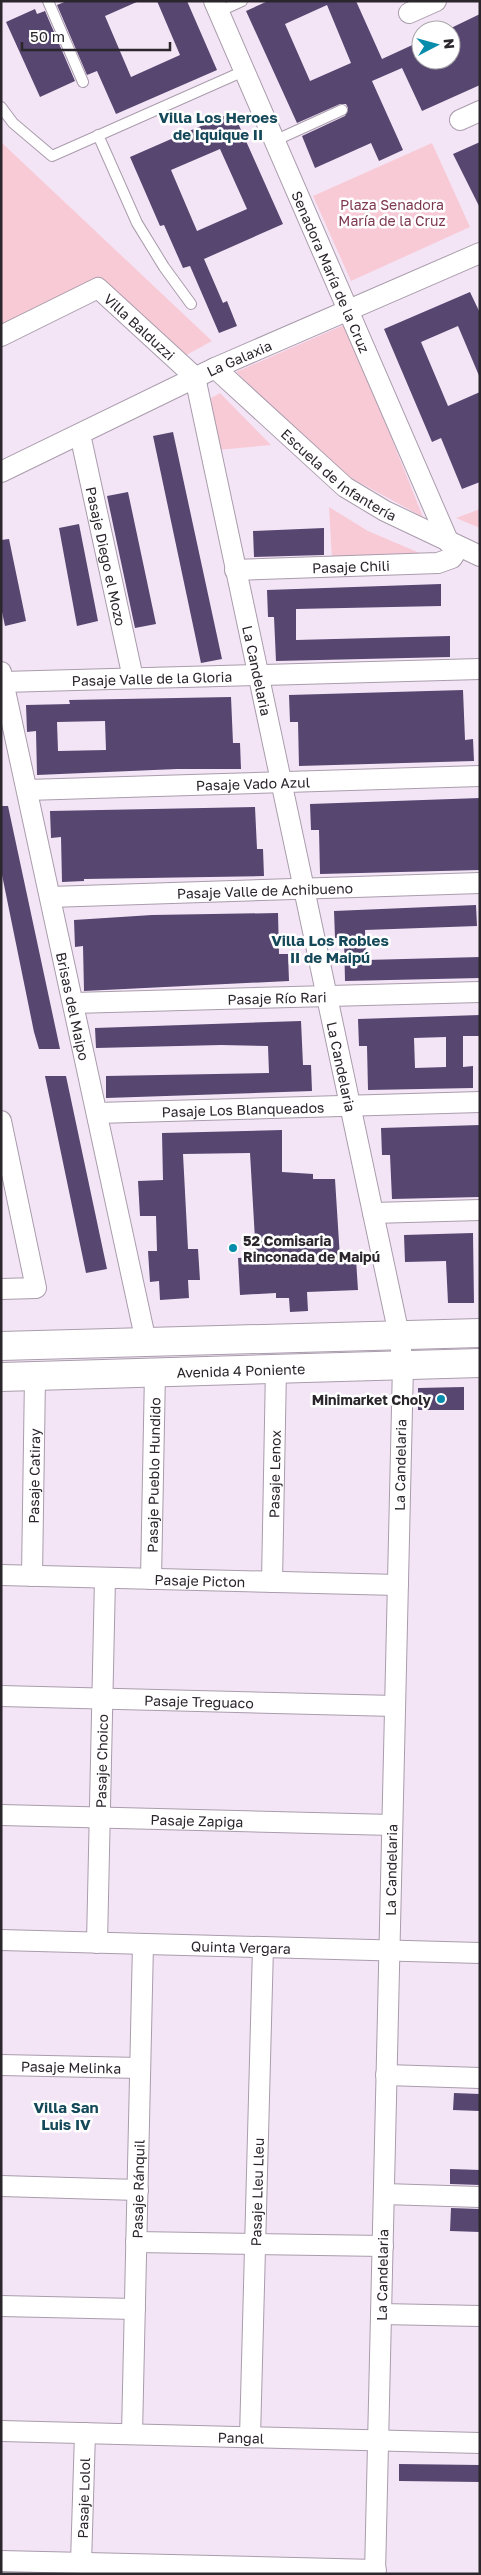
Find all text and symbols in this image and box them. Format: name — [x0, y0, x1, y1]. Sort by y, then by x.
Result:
scale bar — [22, 20, 170, 52]
north arrow — [411, 20, 461, 70]
text: 50 m — [30, 27, 65, 45]
text: N — [440, 37, 458, 50]
district label: Villa Los Heroes de Iquique II — [158, 108, 278, 143]
street label: Senadora María de la Cruz — [289, 188, 374, 355]
park label: Plaza Senadora María de la Cruz — [338, 196, 446, 229]
street label: Villa Balduzzi — [101, 290, 179, 363]
street label: La Galaxia — [204, 336, 274, 379]
street label: Escuela de Infantería — [278, 425, 399, 524]
street label: Pasaje Diego el Mozo — [83, 485, 130, 627]
street label: Pasaje Chili — [312, 556, 390, 576]
street label: La Candelaria — [240, 624, 275, 717]
street label: Pasaje Valle de la Gloria — [71, 667, 232, 689]
street label: Pasaje Vado Azul — [195, 773, 310, 793]
street label: Pasaje Valle de Achibueno — [176, 879, 353, 901]
district label: Villa Los Robles II de Maipú — [271, 931, 389, 966]
street label: Brisas del Maipo — [53, 951, 93, 1062]
street label: Pasaje Río Rari — [227, 988, 327, 1007]
street label: La Candelaria — [324, 1020, 360, 1113]
street label: Pasaje Los Blanqueados — [161, 1098, 325, 1120]
place label: 52 Comisaria Rinconada de Maipú — [243, 1232, 380, 1265]
marker: 52 Comisaria Rinconada de Maipú — [227, 1242, 239, 1254]
street label: Avenida 4 Poniente — [176, 1360, 306, 1380]
place label: Minimarket Choly — [312, 1391, 432, 1408]
marker: Minimarket Choly — [435, 1393, 447, 1405]
street label: Pasaje Pueblo Hundido — [143, 1397, 163, 1553]
street label: La Candelaria — [391, 1419, 409, 1511]
street label: Pasaje Catiray — [24, 1428, 43, 1524]
street label: Pasaje Lenox — [265, 1430, 283, 1518]
street label: Pasaje Picton — [154, 1570, 246, 1590]
street label: Pasaje Treguaco — [144, 1691, 254, 1711]
street label: Pasaje Choico — [91, 1714, 111, 1808]
street label: Pasaje Zapiga — [150, 1810, 244, 1830]
street label: La Candelaria — [382, 1824, 400, 1916]
street label: Quinta Vergara — [191, 1937, 291, 1956]
street label: Pasaje Melinka — [21, 2057, 121, 2076]
district label: Villa San Luis IV — [33, 2098, 99, 2133]
street label: Pasaje Lleu Lleu — [247, 2137, 266, 2247]
street label: Pasaje Ránquil — [128, 2139, 147, 2239]
street label: La Candelaria — [373, 2229, 391, 2321]
street label: Pangal — [217, 2428, 264, 2446]
street label: Pasaje Lolol — [73, 2457, 93, 2539]

